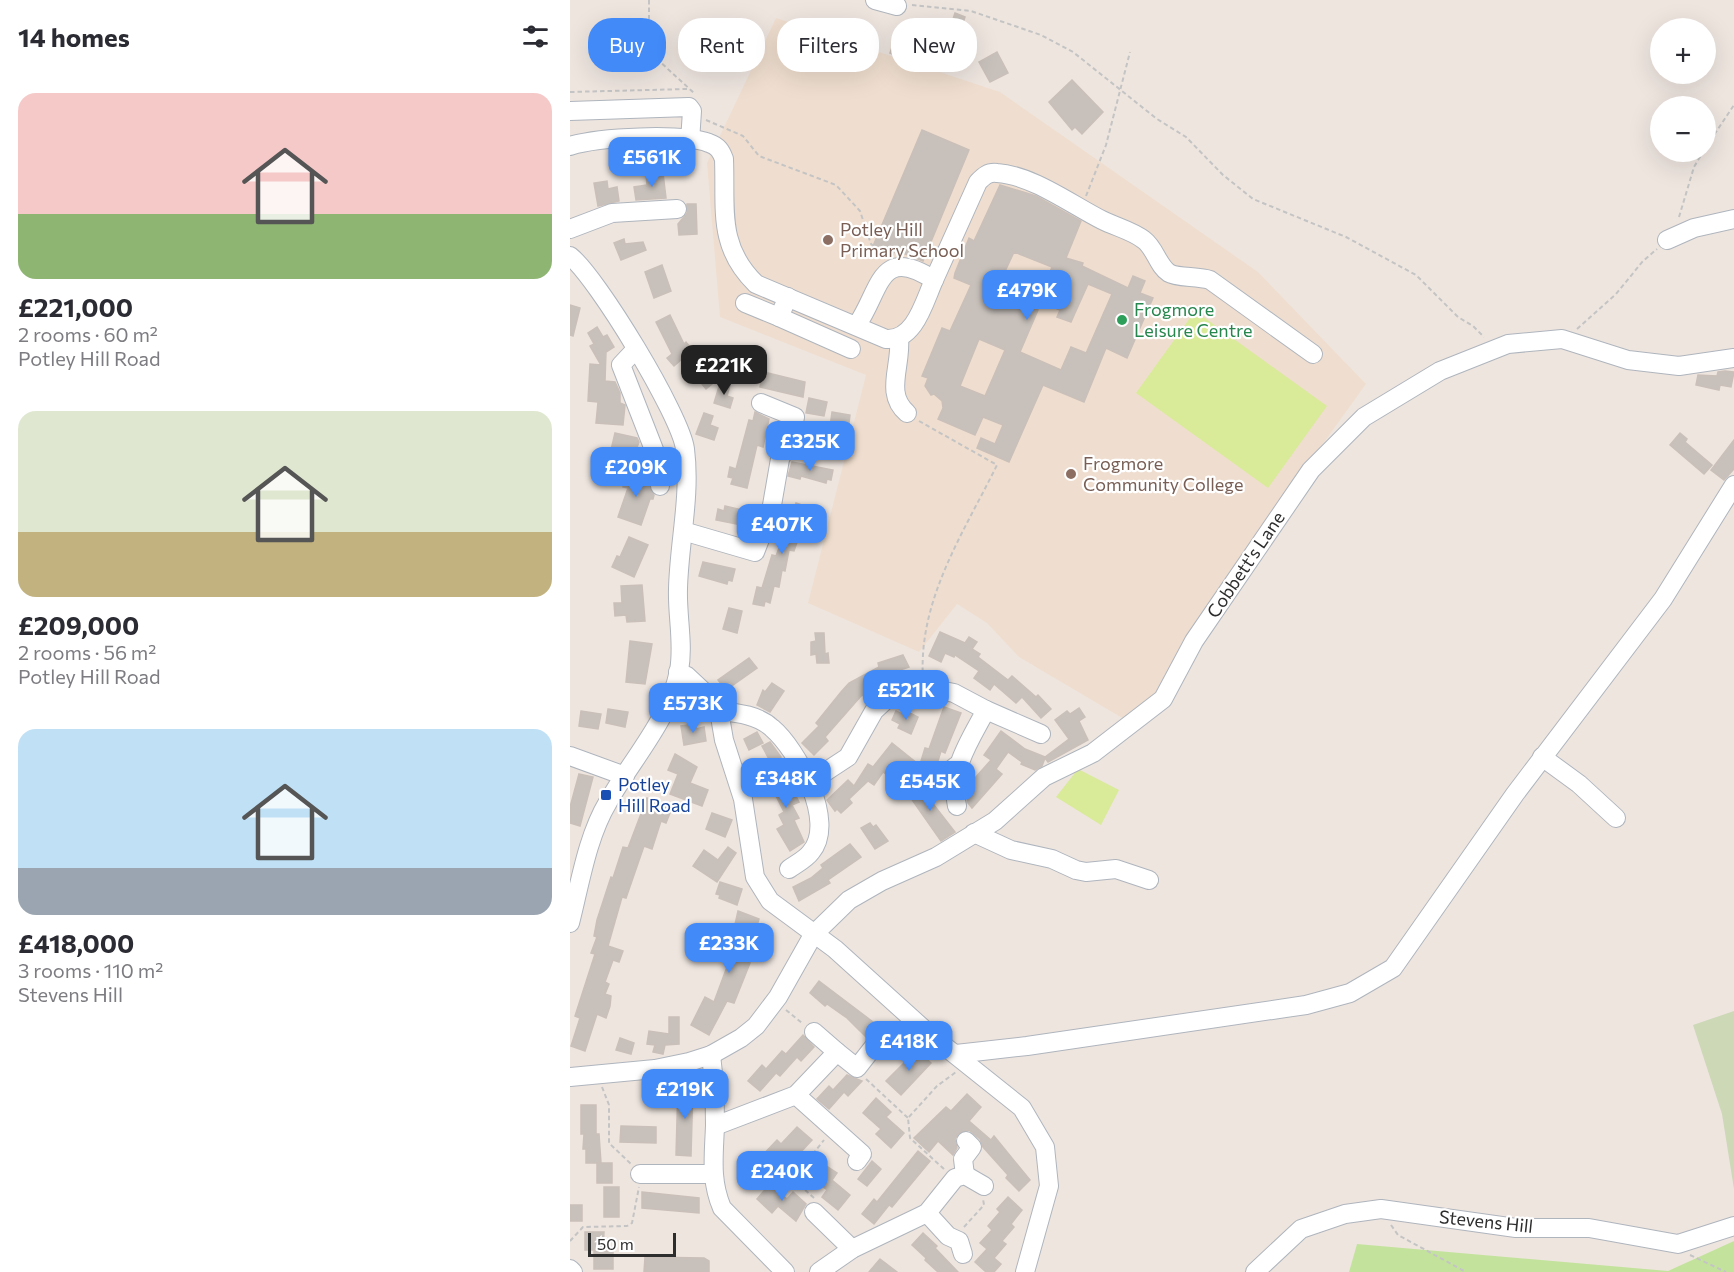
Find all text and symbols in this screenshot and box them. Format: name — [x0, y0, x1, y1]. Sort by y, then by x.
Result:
chip: Buy — [588, 18, 666, 72]
chip: Rent — [678, 18, 765, 72]
chip: Filters — [777, 18, 879, 72]
chip: New — [891, 18, 977, 72]
map controls — [1650, 18, 1716, 162]
button: + — [1650, 18, 1716, 84]
icon: filters — [519, 20, 552, 53]
text: 14 homes — [18, 21, 130, 52]
button: − — [1650, 96, 1716, 162]
icon: home — [231, 132, 339, 240]
pin: £561K — [610, 137, 694, 188]
text: £561K — [622, 144, 682, 168]
place label: Potley Hill Primary School — [840, 218, 964, 261]
marker: Potley Hill Primary School — [821, 233, 835, 247]
pin: £479K — [985, 270, 1069, 321]
text: £479K — [996, 277, 1058, 301]
text: £221,000 — [18, 291, 133, 322]
place label: Frogmore Leisure Centre — [1134, 298, 1252, 341]
marker: Frogmore Leisure Centre — [1115, 313, 1129, 327]
text: 2 rooms · 60 m² — [18, 322, 158, 346]
pin: £221K — [682, 345, 766, 396]
text: Potley Hill Road — [18, 346, 161, 370]
text: £221K — [695, 352, 753, 376]
pin: £325K — [768, 421, 852, 472]
text: £325K — [780, 428, 840, 452]
pin: £209K — [594, 447, 678, 498]
icon: home — [231, 450, 339, 558]
place label: Frogmore Community College — [1083, 452, 1243, 495]
text: £209K — [605, 454, 668, 478]
marker: Frogmore Community College — [1064, 467, 1078, 481]
pin: £407K — [740, 504, 824, 555]
street label: Cobbett's Lane — [1202, 507, 1289, 622]
text: £407K — [751, 511, 813, 535]
text: £209,000 — [18, 609, 139, 640]
text: 2 rooms · 56 m² — [18, 640, 156, 664]
text: Potley Hill Road — [18, 664, 161, 688]
pin: £521K — [864, 670, 948, 721]
text: £521K — [877, 677, 935, 701]
pin: £573K — [651, 683, 735, 734]
text: £573K — [663, 690, 723, 714]
pin: £348K — [744, 758, 828, 809]
pin: £545K — [888, 761, 972, 812]
text: £348K — [755, 765, 817, 789]
icon: home — [231, 768, 339, 876]
text: £545K — [899, 768, 961, 792]
place label: Potley Hill Road — [618, 773, 691, 816]
marker: Potley Hill Road — [599, 788, 613, 802]
pin: £233K — [687, 923, 771, 974]
text: £418,000 — [18, 927, 134, 958]
text: £233K — [699, 930, 759, 954]
text: 3 rooms · 110 m² — [18, 958, 163, 982]
text: Stevens Hill — [18, 982, 123, 1006]
pin: £418K — [867, 1021, 951, 1072]
text: £418K — [879, 1028, 939, 1052]
pin: £219K — [643, 1069, 727, 1120]
text: £219K — [656, 1076, 714, 1100]
pin: £240K — [740, 1151, 824, 1202]
text: £240K — [751, 1158, 813, 1182]
street label: Stevens Hill — [1438, 1205, 1534, 1237]
scale bar — [588, 1230, 676, 1258]
text: 50 m — [597, 1234, 634, 1253]

